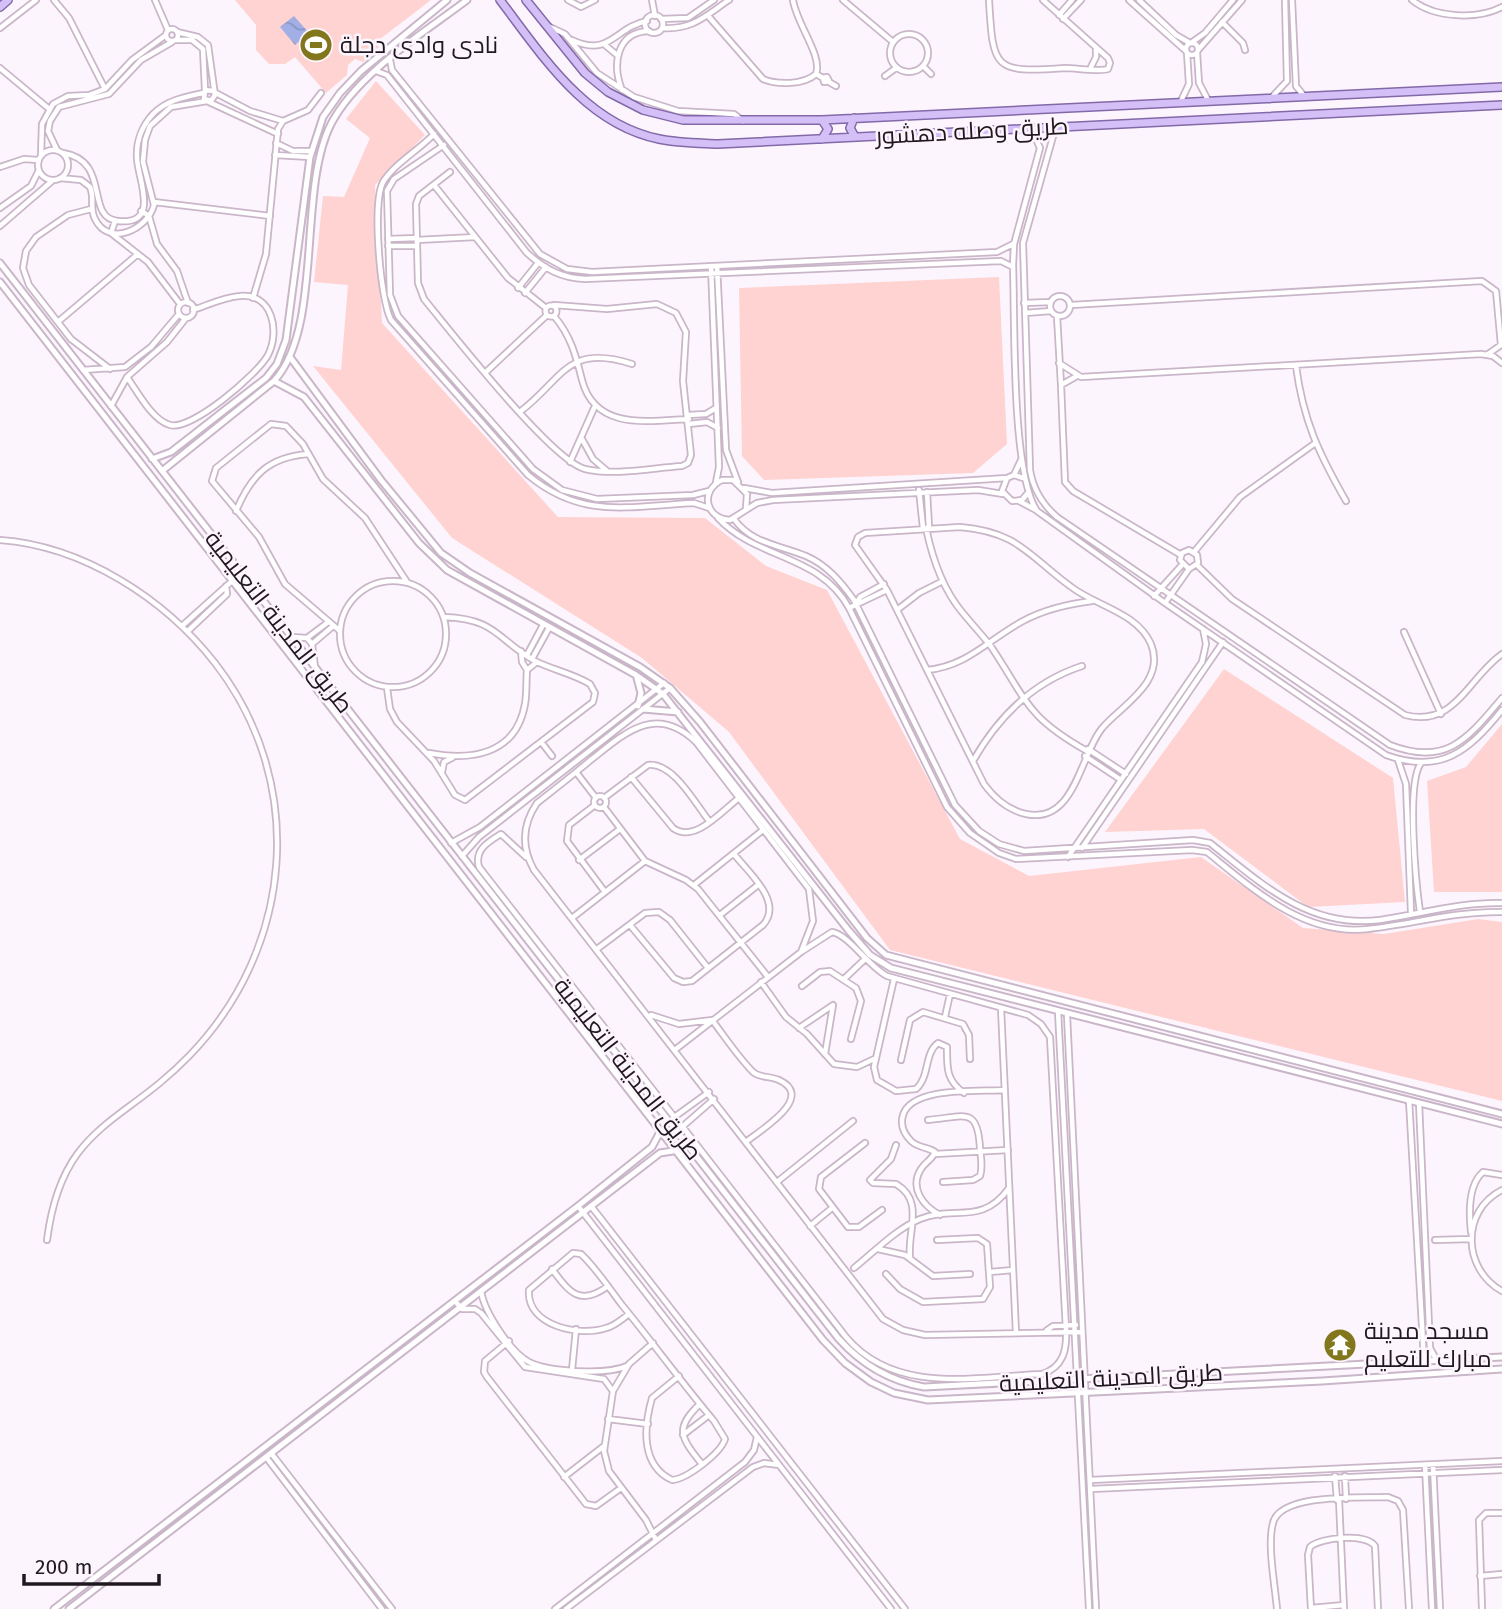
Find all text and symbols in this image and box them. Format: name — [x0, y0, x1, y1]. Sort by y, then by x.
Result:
sports icon: نادى وادى دجلة — [297, 26, 335, 64]
place label: نادى وادى دجلة — [340, 31, 498, 59]
street label: طريق وصله دهشور — [873, 112, 1069, 151]
street label: طريق المدينة التعليمية — [198, 525, 359, 719]
street label: طريق المدينة التعليمية — [547, 972, 708, 1166]
place label: مسجد مدينة مبارك للتعليم — [1364, 1317, 1492, 1375]
temple icon: مسجد مدينة مبارك للتعليم — [1321, 1326, 1359, 1364]
street label: طريق المدينة التعليمية — [998, 1358, 1224, 1399]
scale bar — [24, 1542, 159, 1586]
text: 200 m — [35, 1554, 92, 1580]

